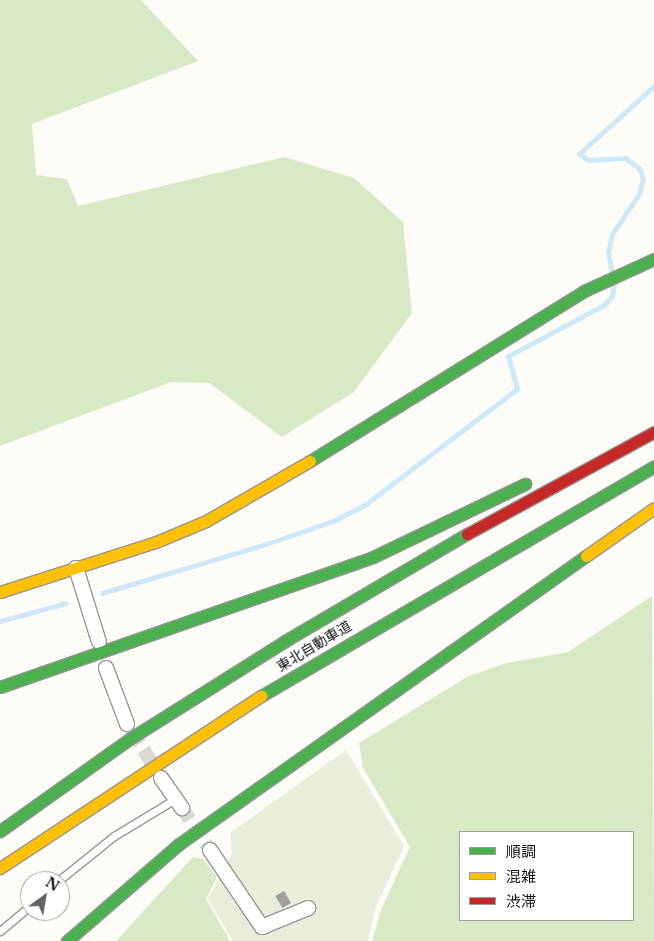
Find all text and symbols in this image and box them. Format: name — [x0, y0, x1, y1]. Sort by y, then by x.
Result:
street label: 東北自動車道 — [274, 617, 354, 675]
legend — [459, 831, 634, 921]
text: 順調 — [506, 842, 536, 861]
text: 混雑 — [506, 867, 536, 886]
north arrow — [20, 871, 70, 921]
text: N — [42, 873, 63, 895]
text: 渋滞 — [506, 892, 536, 911]

